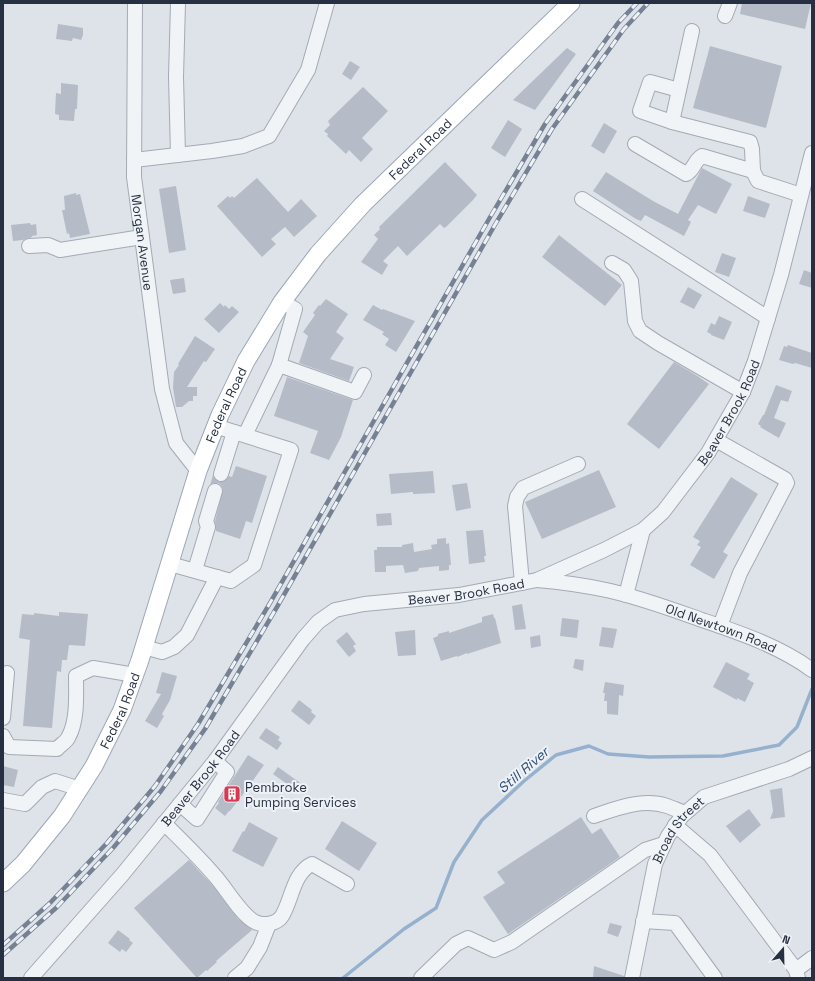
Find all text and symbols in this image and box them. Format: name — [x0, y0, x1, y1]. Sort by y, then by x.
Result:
street label: Federal Road — [385, 115, 456, 184]
street label: Morgan Avenue — [127, 193, 157, 292]
street label: Beaver Brook Road — [694, 357, 764, 469]
street label: Federal Road — [202, 364, 251, 445]
street label: Beaver Brook Road — [407, 575, 526, 609]
street label: Old Newtown Road — [663, 600, 779, 657]
street label: Federal Road — [96, 670, 144, 752]
street label: Beaver Brook Road — [157, 727, 244, 830]
water label: Still River — [494, 742, 554, 797]
place label: Pembroke Pumping Services — [245, 779, 356, 811]
building icon: Pembroke Pumping Services — [222, 784, 242, 804]
street label: Broad Street — [648, 793, 708, 866]
north arrow — [763, 929, 803, 969]
text: N — [781, 932, 792, 947]

